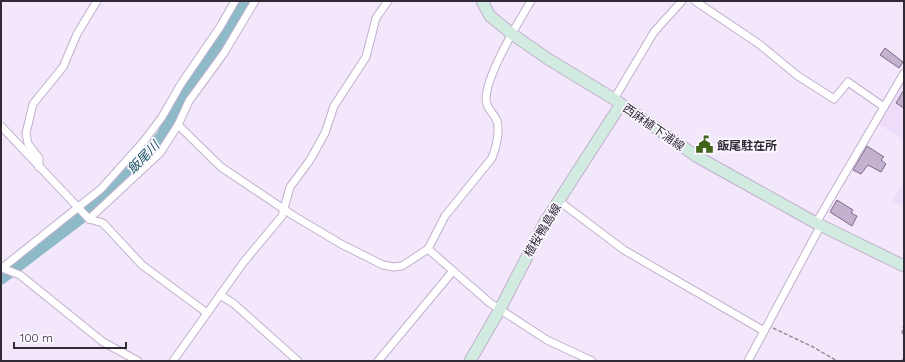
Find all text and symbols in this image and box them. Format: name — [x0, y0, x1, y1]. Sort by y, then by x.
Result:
street label: 西麻植下浦線 — [620, 100, 688, 154]
public building icon: 飯尾駐在所 — [694, 135, 714, 155]
water label: 飯尾川 — [124, 136, 164, 177]
place label: 飯尾駐在所 — [717, 138, 777, 153]
street label: 植桜鴨島線 — [520, 200, 564, 260]
scale bar — [14, 324, 126, 350]
text: 100 m — [20, 330, 53, 345]

